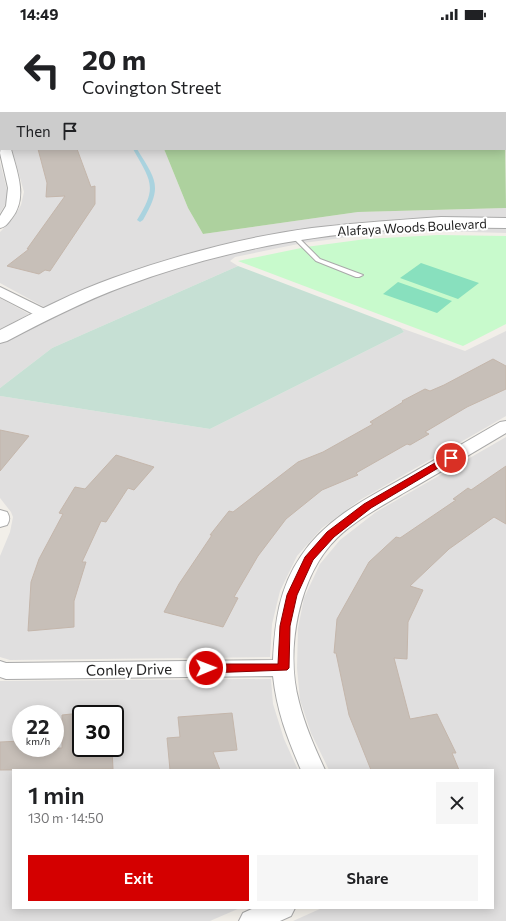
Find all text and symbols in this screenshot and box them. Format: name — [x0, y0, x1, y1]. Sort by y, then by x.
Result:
text: 14:49 — [20, 5, 58, 23]
text: 20 m — [82, 42, 146, 76]
icon: left — [16, 44, 68, 96]
text: Covington Street — [82, 76, 221, 98]
icon: arrive — [59, 120, 81, 142]
text: Then — [16, 122, 51, 140]
street label: Alafaya Woods Boulevard — [337, 215, 487, 239]
pin — [434, 441, 468, 475]
icon: arrive — [440, 447, 462, 469]
position arrow — [185, 647, 227, 689]
street label: Conley Drive — [86, 659, 172, 679]
speed limit sign: 30 — [72, 705, 124, 757]
text: 22 — [27, 714, 49, 738]
text: km/h — [26, 735, 50, 747]
text: 1 min — [28, 780, 85, 809]
button: close — [436, 782, 478, 824]
text: 130 m · 14:50 — [28, 810, 104, 826]
button: Exit — [28, 855, 249, 901]
button: Share — [257, 855, 478, 901]

